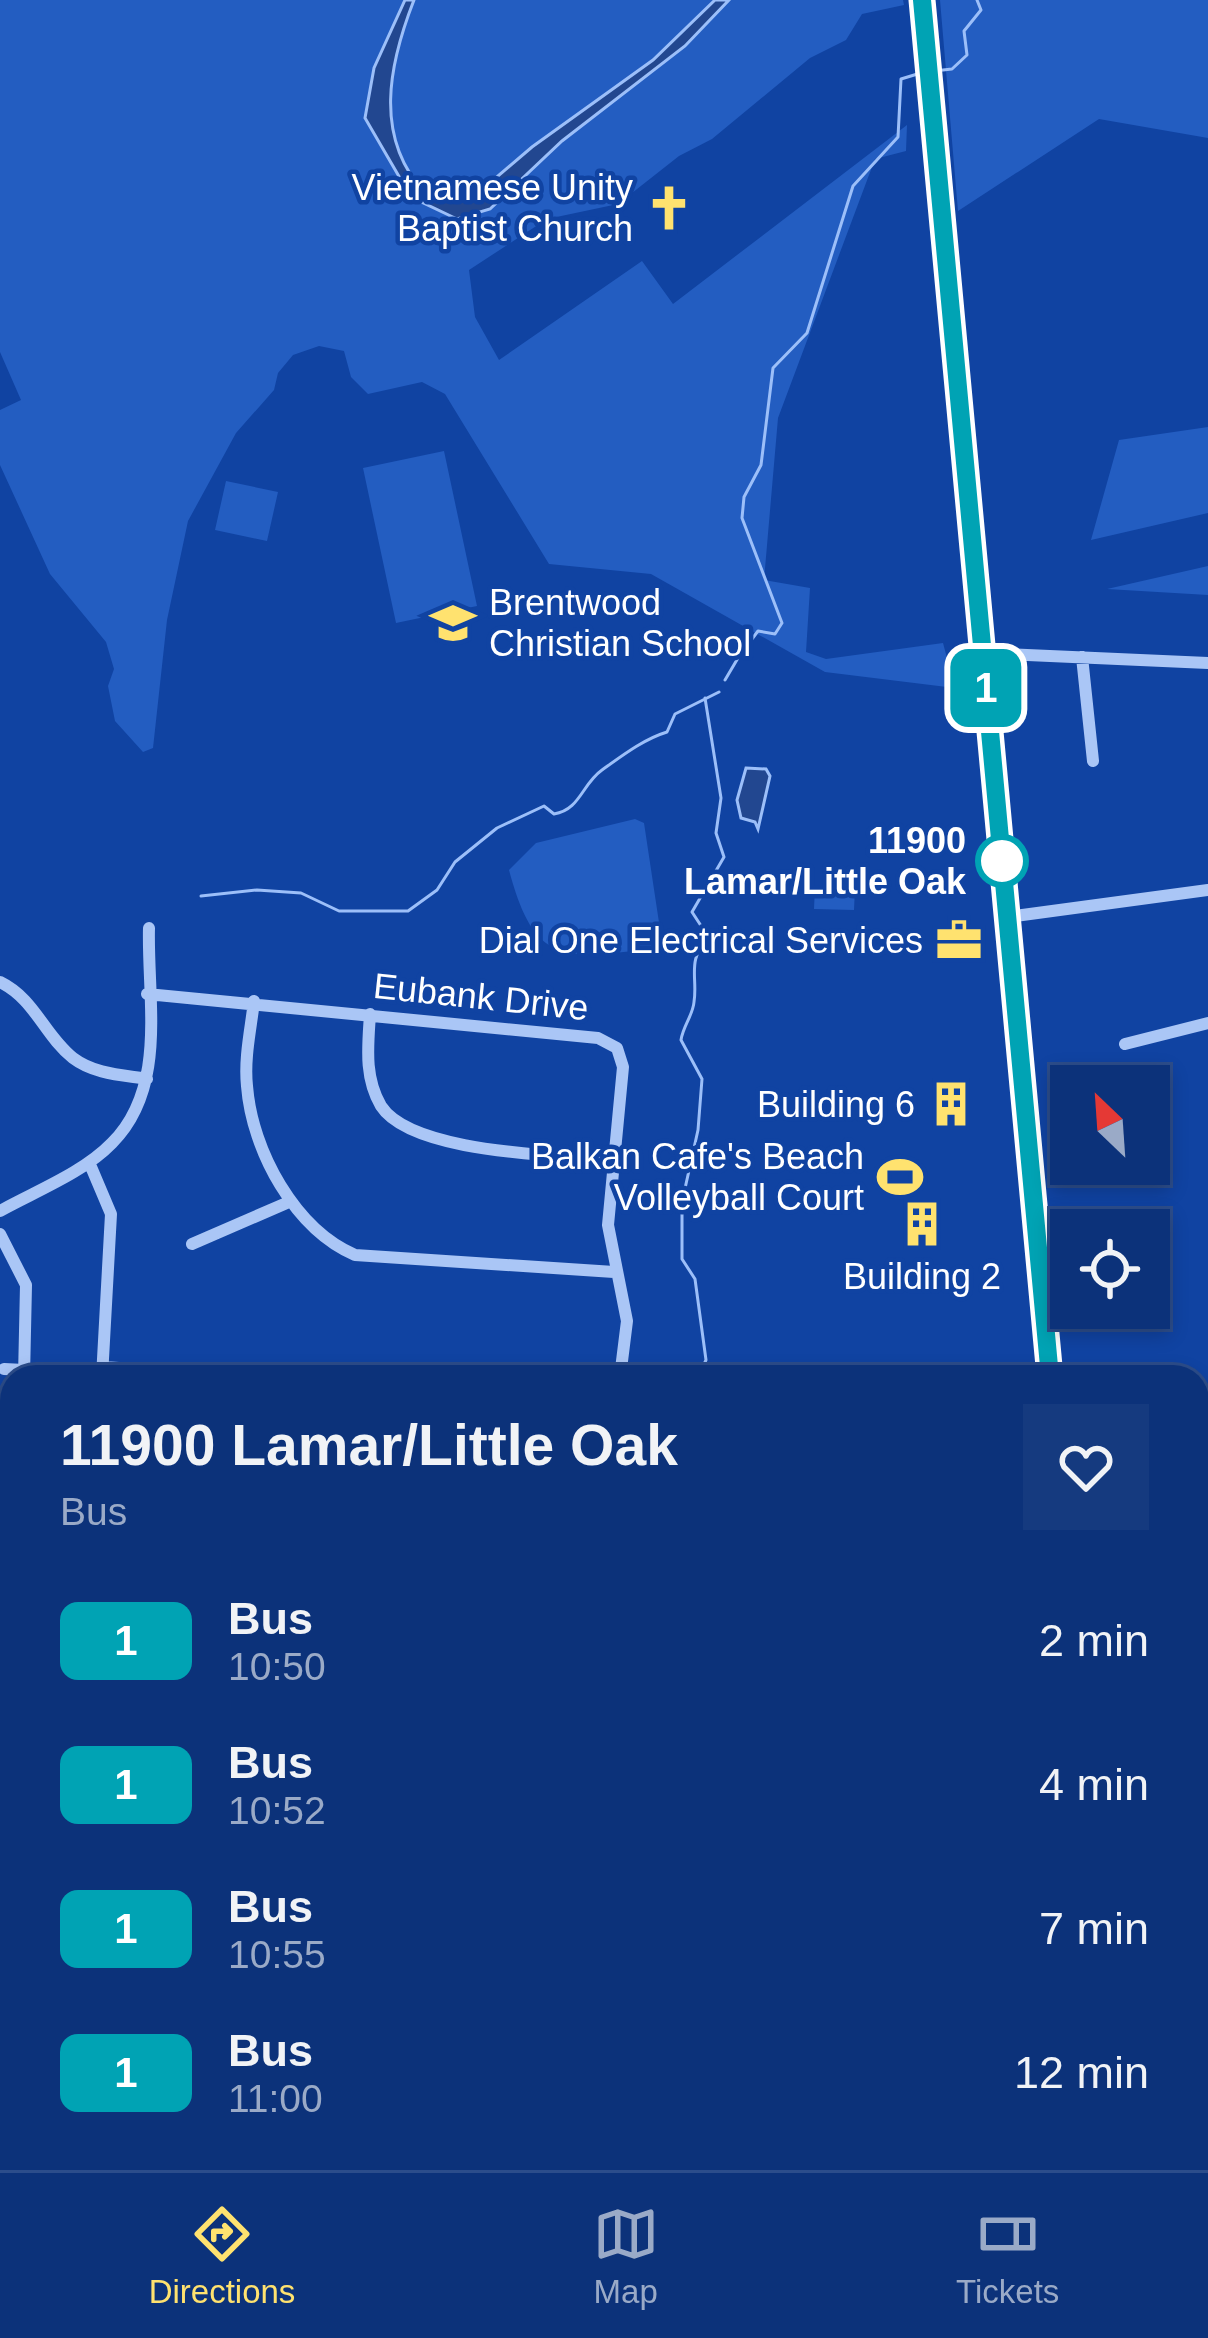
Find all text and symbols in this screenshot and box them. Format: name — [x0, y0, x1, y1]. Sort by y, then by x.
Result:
place label: Vietnamese Unity Baptist Church — [352, 167, 633, 249]
church icon: Vietnamese Unity Baptist Church — [644, 183, 694, 233]
place label: Brentwood Christian School — [489, 582, 751, 664]
school or university icon: Brentwood Christian School — [428, 598, 478, 648]
line badge: 1 — [947, 649, 1025, 727]
text: 1 — [974, 664, 998, 711]
place label: 11900 Lamar/Little Oak — [684, 820, 967, 902]
marker: 11900 Lamar/Little Oak — [977, 836, 1027, 886]
office icon: Dial One Electrical Services — [934, 915, 984, 965]
place label: Dial One Electrical Services — [479, 920, 923, 961]
street label: Eubank Drive — [371, 965, 591, 1028]
north arrow — [1050, 1065, 1170, 1185]
map controls — [1050, 1065, 1170, 1329]
building icon: Building 6 — [926, 1079, 976, 1129]
place label: Building 6 — [757, 1084, 915, 1125]
place label: Balkan Cafe's Beach Volleyball Court — [531, 1136, 864, 1218]
sports icon: Balkan Cafe's Beach Volleyball Court — [875, 1152, 925, 1202]
building icon: Building 2 — [897, 1199, 947, 1249]
button: locate — [1050, 1209, 1170, 1329]
place label: Building 2 — [843, 1256, 1001, 1297]
button: heart — [1023, 1404, 1149, 1530]
text: 11900 Lamar/Little Oak — [60, 1413, 678, 1477]
text: Bus — [60, 1490, 127, 1533]
text: Bus — [228, 1593, 313, 1644]
text: 2 min — [1039, 1615, 1149, 1666]
text: 1 — [114, 1617, 138, 1664]
text: 10:50 — [228, 1645, 326, 1688]
text: Bus — [228, 1737, 313, 1788]
text: 4 min — [1039, 1759, 1149, 1810]
text: 1 — [114, 1761, 138, 1808]
text: 10:52 — [228, 1789, 326, 1832]
text: Bus — [228, 1881, 313, 1932]
text: 7 min — [1039, 1903, 1149, 1954]
text: 1 — [114, 1905, 138, 1952]
text: 10:55 — [228, 1933, 326, 1976]
text: Bus — [228, 2025, 313, 2076]
text: 12 min — [1014, 2047, 1149, 2098]
text: 1 — [114, 2049, 138, 2096]
text: 11:00 — [228, 2077, 323, 2120]
tab: Directions — [149, 2201, 295, 2311]
tab: Map — [593, 2201, 659, 2311]
tab: Tickets — [956, 2201, 1059, 2311]

